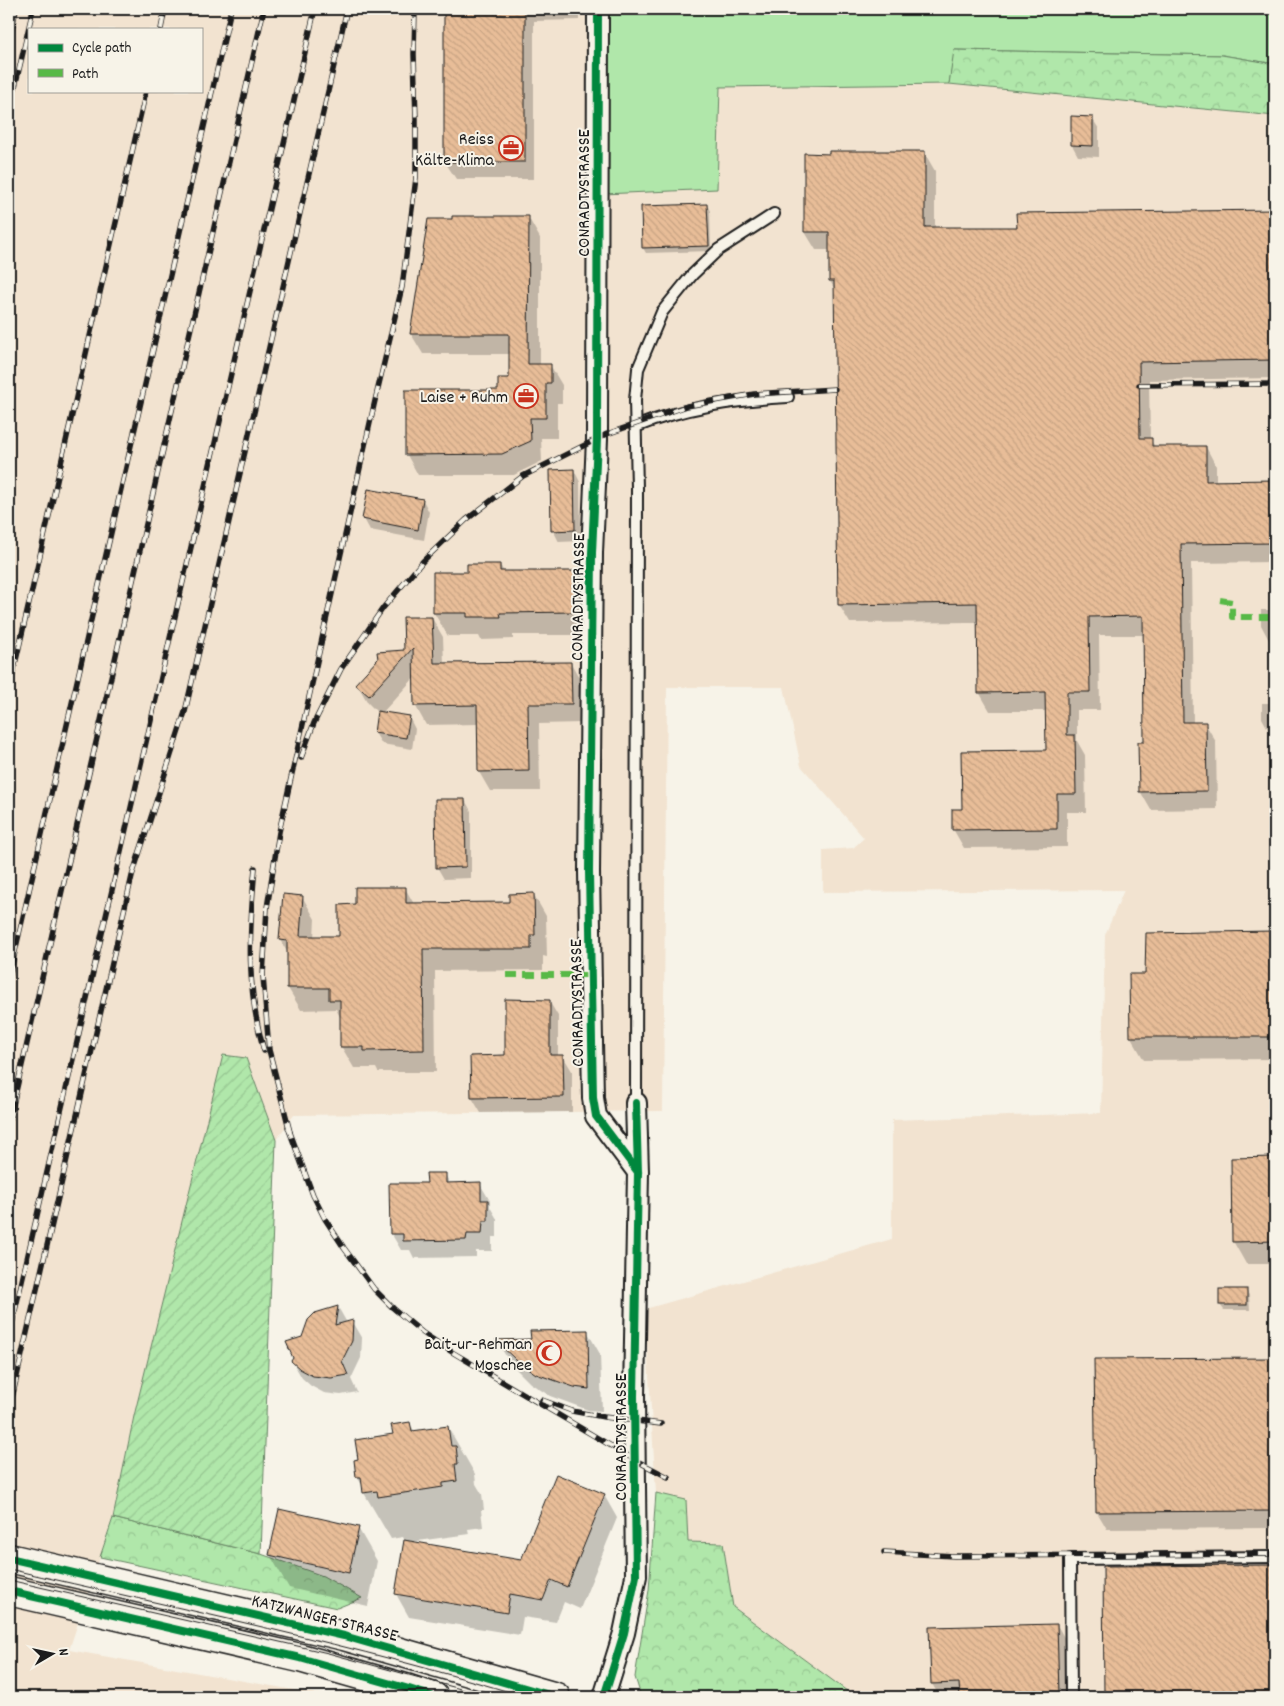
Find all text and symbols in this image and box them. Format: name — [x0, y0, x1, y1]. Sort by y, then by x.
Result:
legend — [28, 28, 202, 92]
text: Cycle path — [72, 38, 132, 60]
text: Path — [72, 64, 98, 86]
place label: Reiss Kälte-Klima — [415, 128, 495, 174]
street label: CONRADTYSTRASSE — [573, 129, 598, 257]
office icon: Reiss Kälte-Klima — [498, 135, 524, 161]
office icon: Laise + Ruhm — [513, 383, 539, 409]
place label: Laise + Ruhm — [420, 386, 508, 411]
street label: CONRADTYSTRASSE — [566, 533, 593, 661]
street label: CONRADTYSTRASSE — [565, 939, 592, 1067]
place label: Bait-ur-Rehman Moschee — [424, 1333, 532, 1379]
mosque icon: Bait-ur-Rehman Moschee — [536, 1340, 562, 1366]
street label: CONRADTYSTRASSE — [610, 1373, 635, 1501]
street label: KATZWANGER STRASSE — [248, 1589, 400, 1650]
north arrow — [28, 1628, 78, 1678]
text: N — [52, 1647, 73, 1657]

